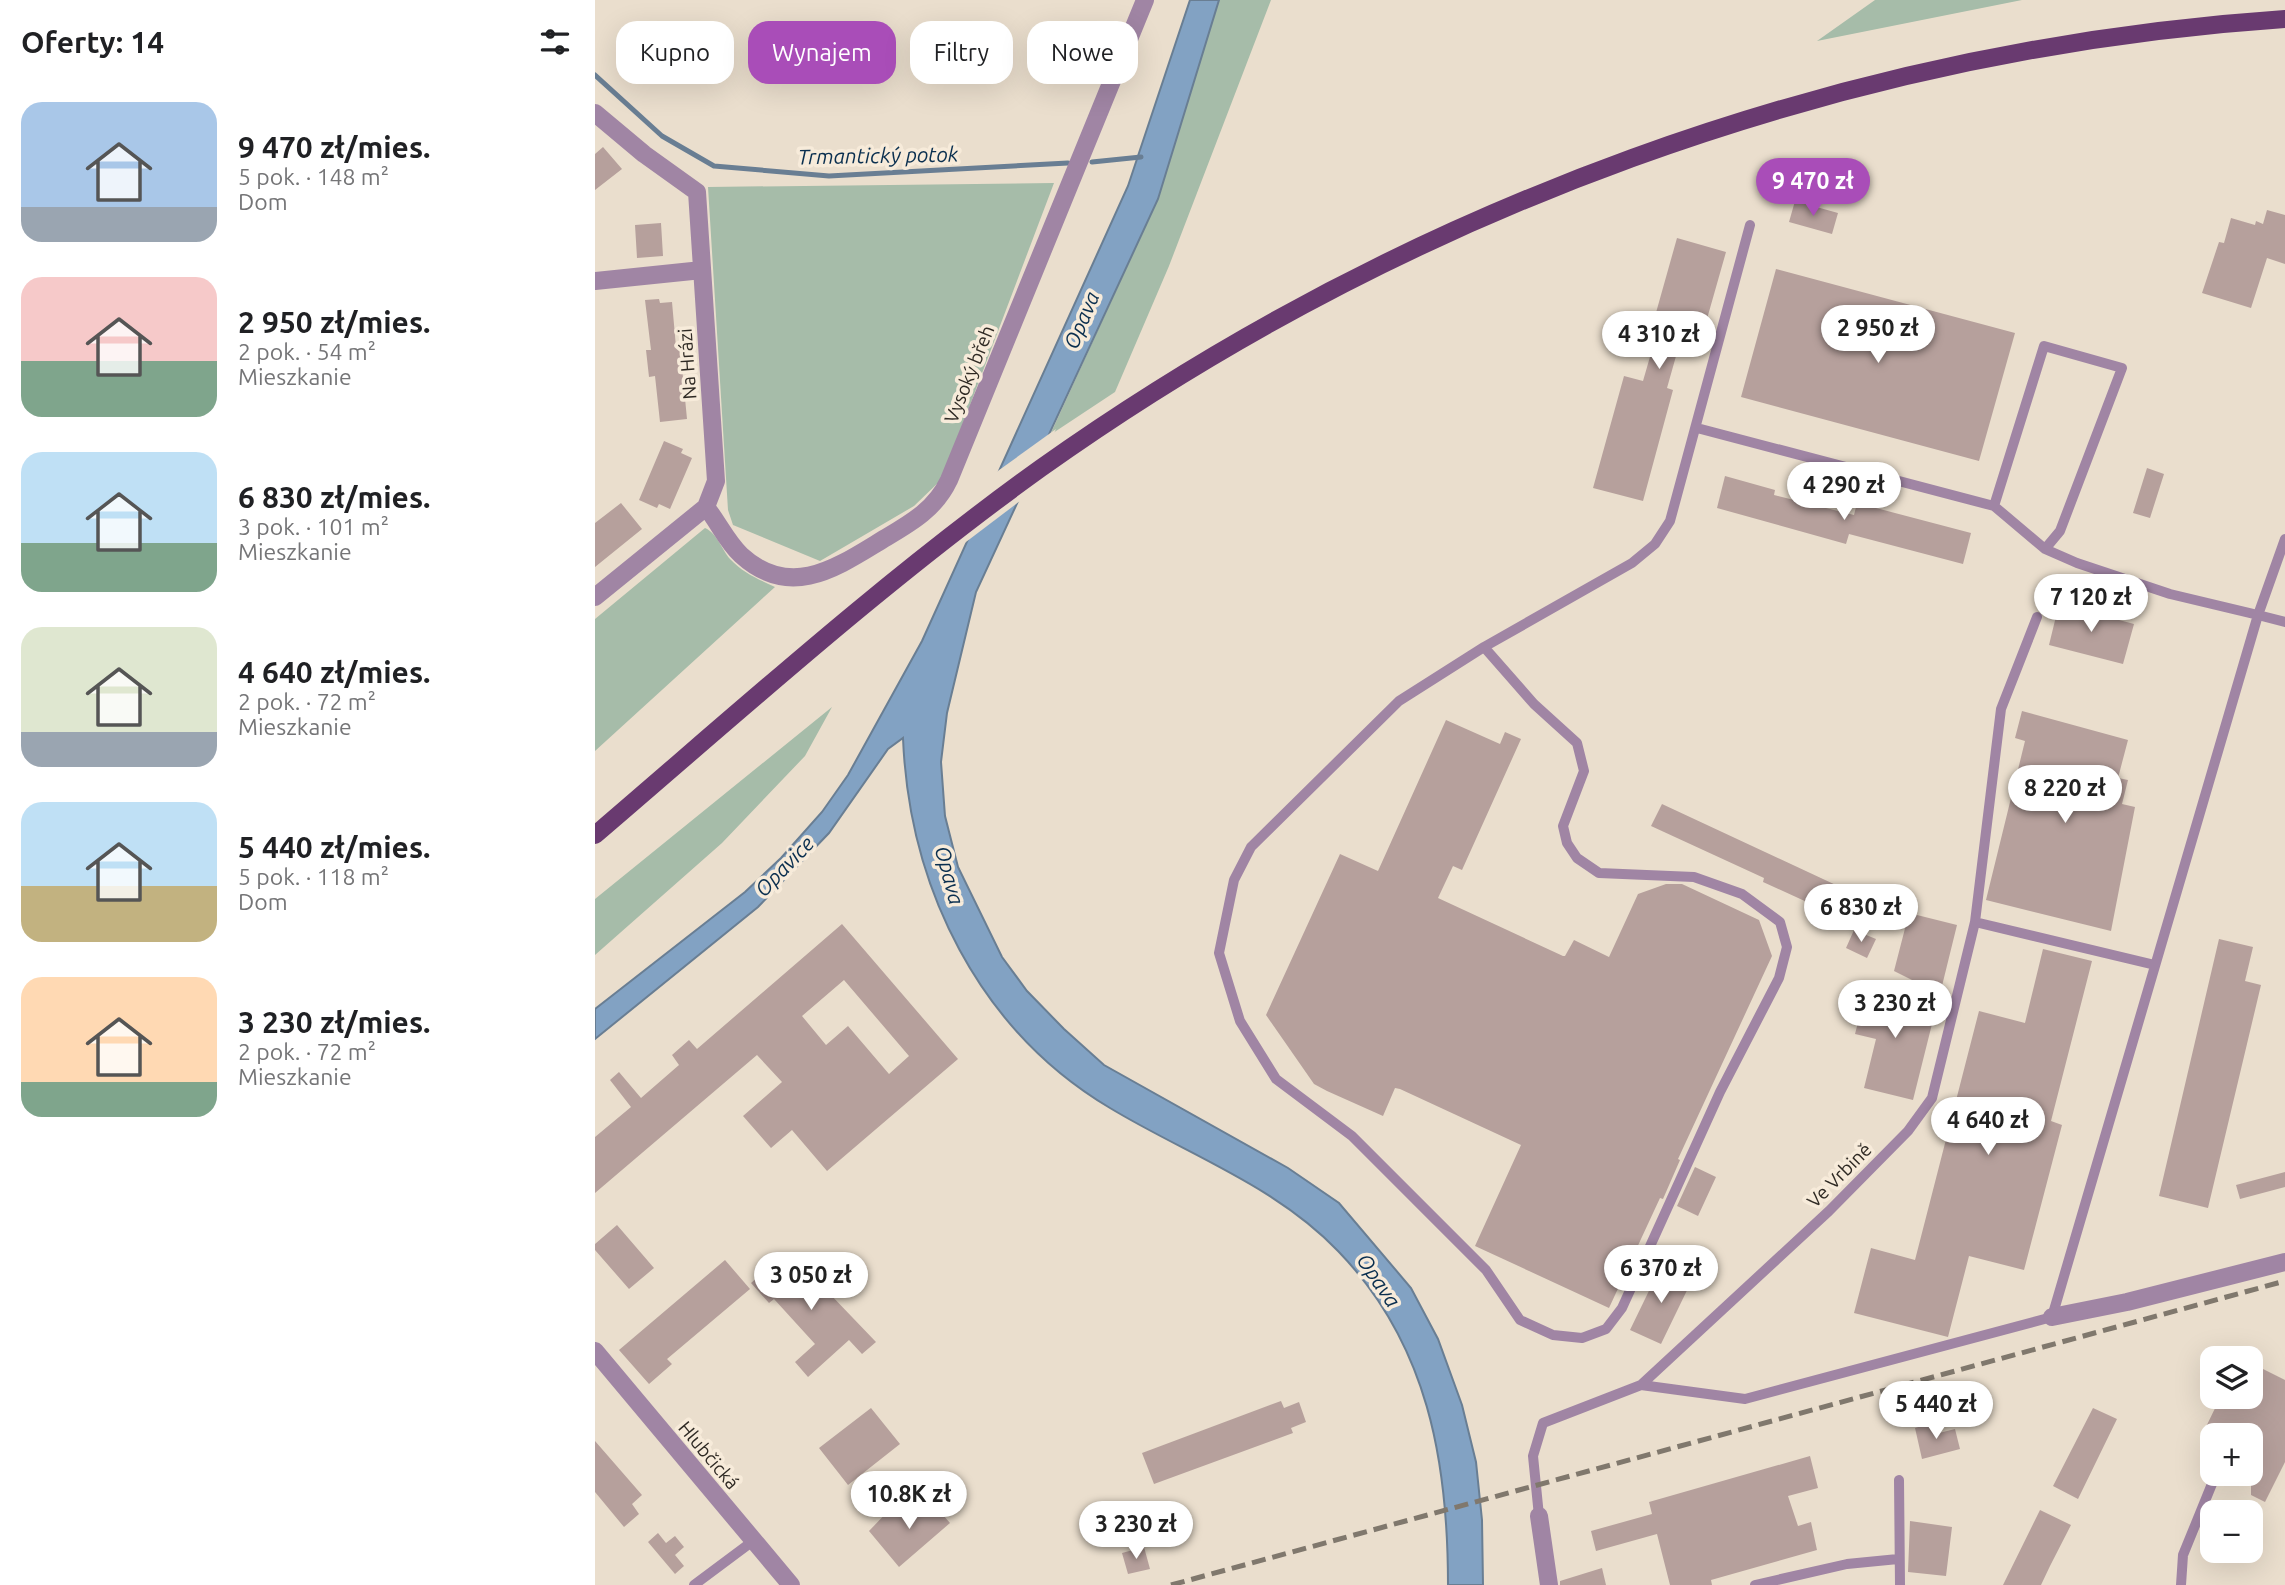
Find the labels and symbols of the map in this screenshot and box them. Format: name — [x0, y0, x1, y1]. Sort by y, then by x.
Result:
water label: Trmantický potok — [797, 142, 959, 168]
pin: 9 470 zł — [1741, 158, 1885, 218]
water label: Opava — [1058, 288, 1104, 352]
pin: 2 950 zł — [1806, 306, 1950, 365]
pin: 4 310 zł — [1587, 312, 1731, 371]
street label: Vysoký břeh — [939, 322, 999, 426]
street label: Na Hrázi — [674, 328, 700, 400]
pin: 4 290 zł — [1772, 462, 1916, 522]
pin: 7 120 zł — [2019, 574, 2163, 634]
pin: 8 220 zł — [1993, 766, 2137, 825]
water label: Opavice — [750, 831, 819, 901]
water label: Opava — [931, 843, 969, 907]
pin: 6 830 zł — [1789, 884, 1933, 944]
pin: 3 230 zł — [1823, 981, 1967, 1040]
pin: 4 640 zł — [1916, 1098, 2060, 1157]
street label: Ve Vrbině — [1802, 1138, 1876, 1212]
pin: 6 370 zł — [1589, 1246, 1733, 1305]
water label: Opava — [1352, 1248, 1406, 1312]
pin: 3 050 zł — [739, 1252, 883, 1312]
pin: 5 440 zł — [1864, 1382, 2008, 1441]
street label: Hlubčická — [674, 1417, 744, 1493]
pin: 10.8K zł — [837, 1472, 981, 1531]
pin: 3 230 zł — [1064, 1502, 1208, 1561]

